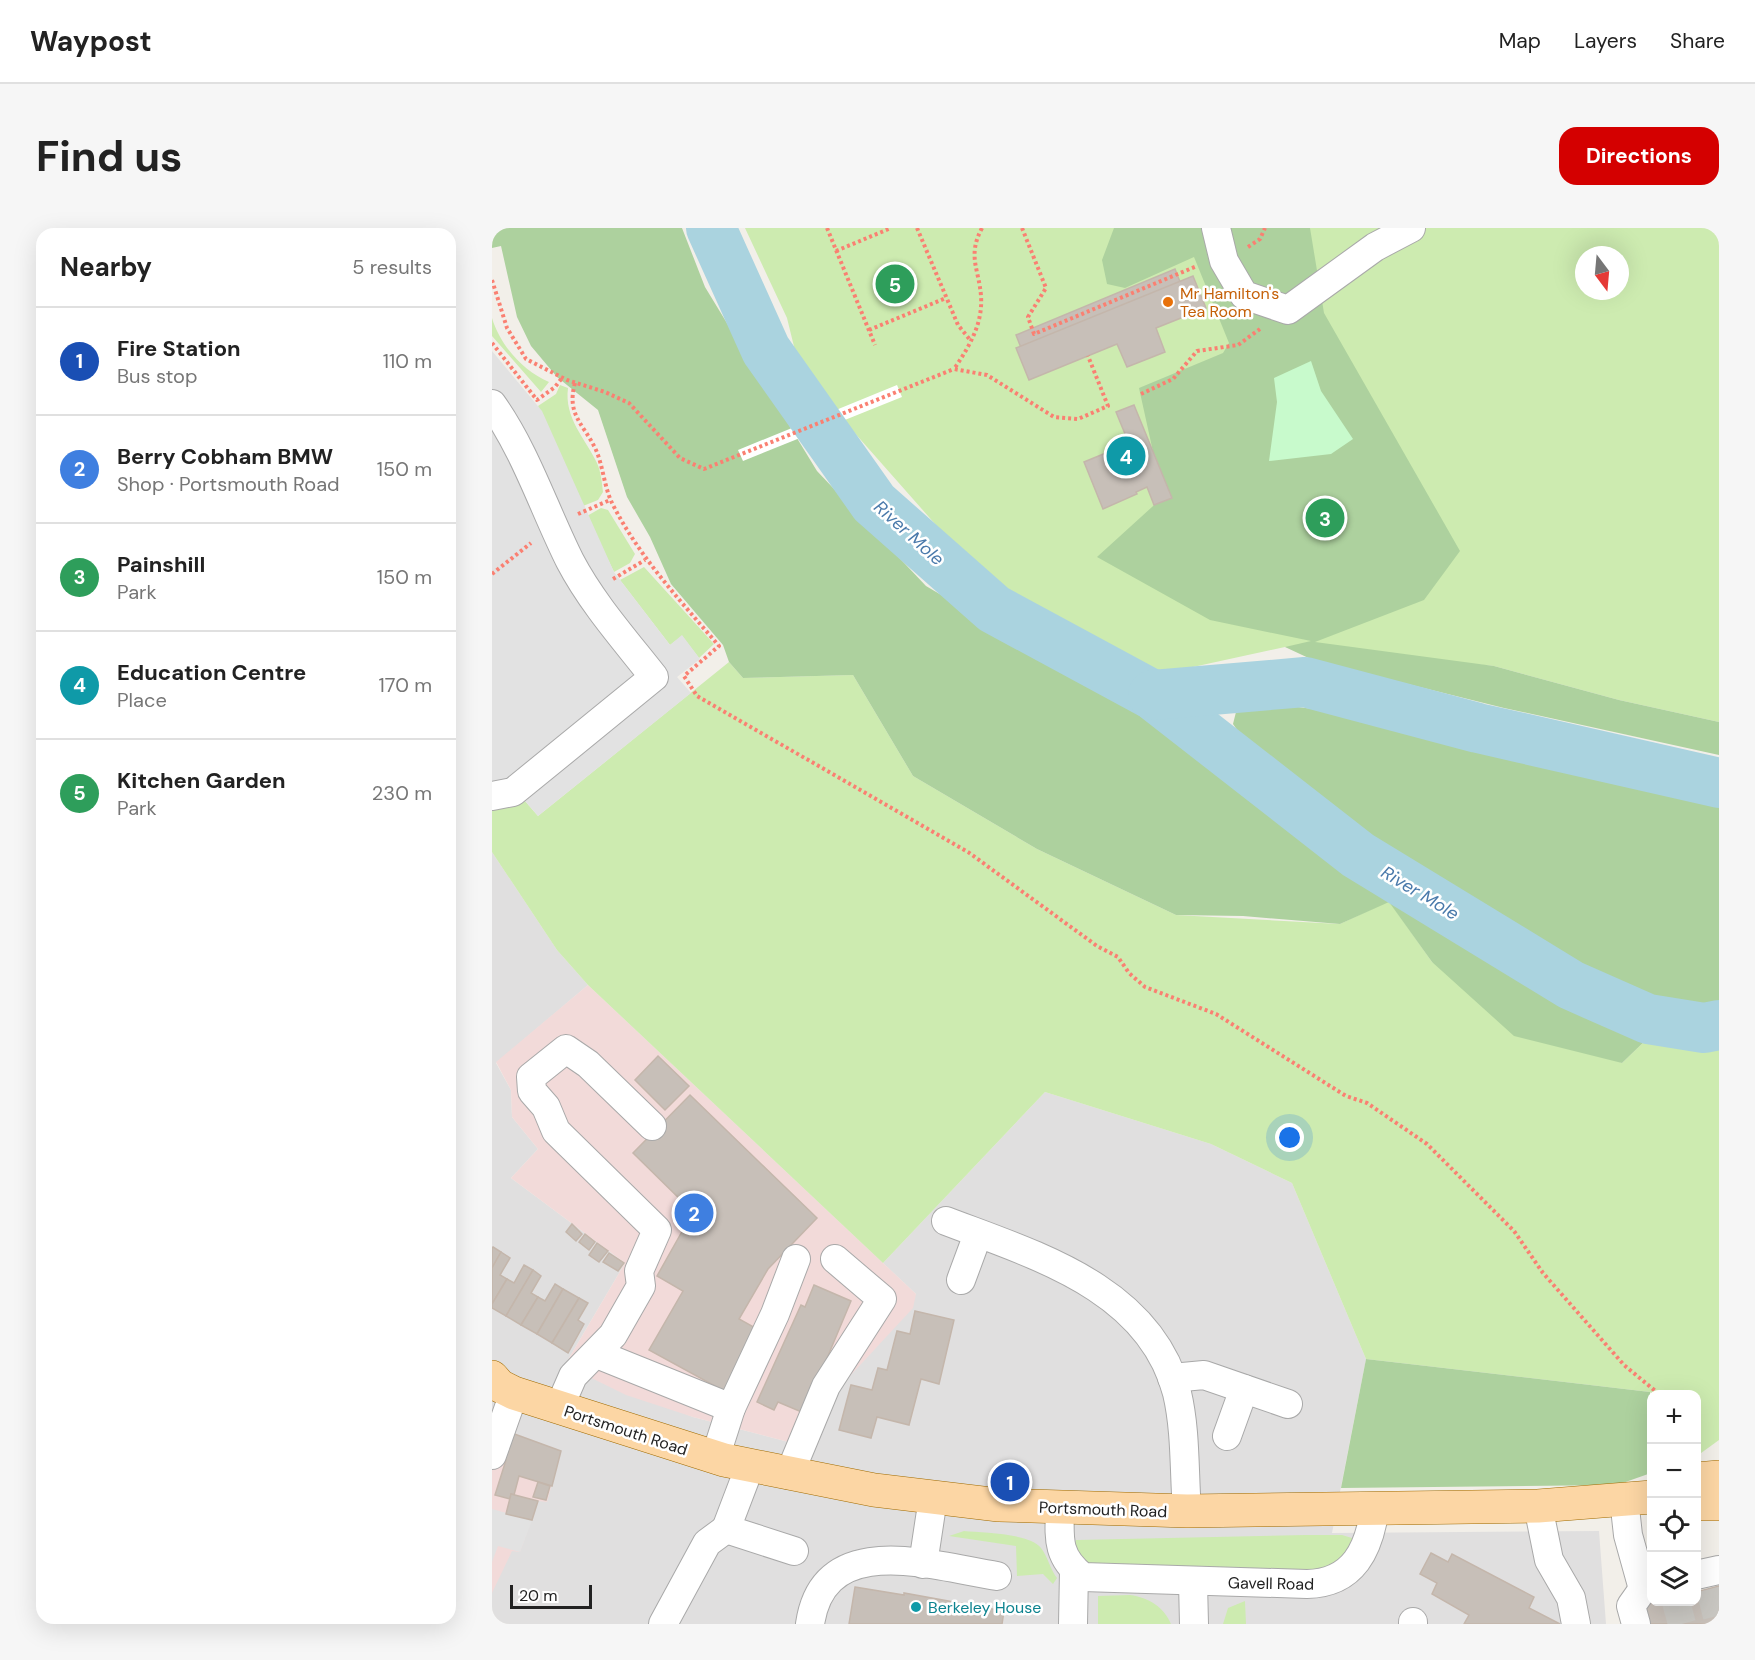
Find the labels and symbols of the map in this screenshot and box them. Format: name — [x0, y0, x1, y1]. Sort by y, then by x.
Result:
north arrow — [1575, 246, 1629, 300]
pin: 5 — [876, 262, 914, 306]
place label: Mr Hamilton's Tea Room — [1180, 283, 1279, 322]
marker: Mr Hamilton's Tea Room — [1161, 295, 1175, 309]
pin: 4 — [1106, 434, 1146, 478]
water label: River Mole — [869, 495, 949, 571]
pin: 3 — [1306, 496, 1344, 540]
water label: River Mole — [1377, 860, 1463, 926]
your location — [1275, 1123, 1304, 1152]
pin: 2 — [674, 1190, 714, 1236]
street label: Portsmouth Road — [562, 1401, 690, 1460]
pin: 1 — [990, 1460, 1030, 1504]
street label: Portsmouth Road — [1038, 1497, 1168, 1522]
street label: Gavell Road — [1228, 1572, 1314, 1595]
scale bar — [510, 1582, 592, 1610]
place label: Berkeley House — [928, 1597, 1041, 1618]
marker: Berkeley House — [909, 1600, 923, 1614]

